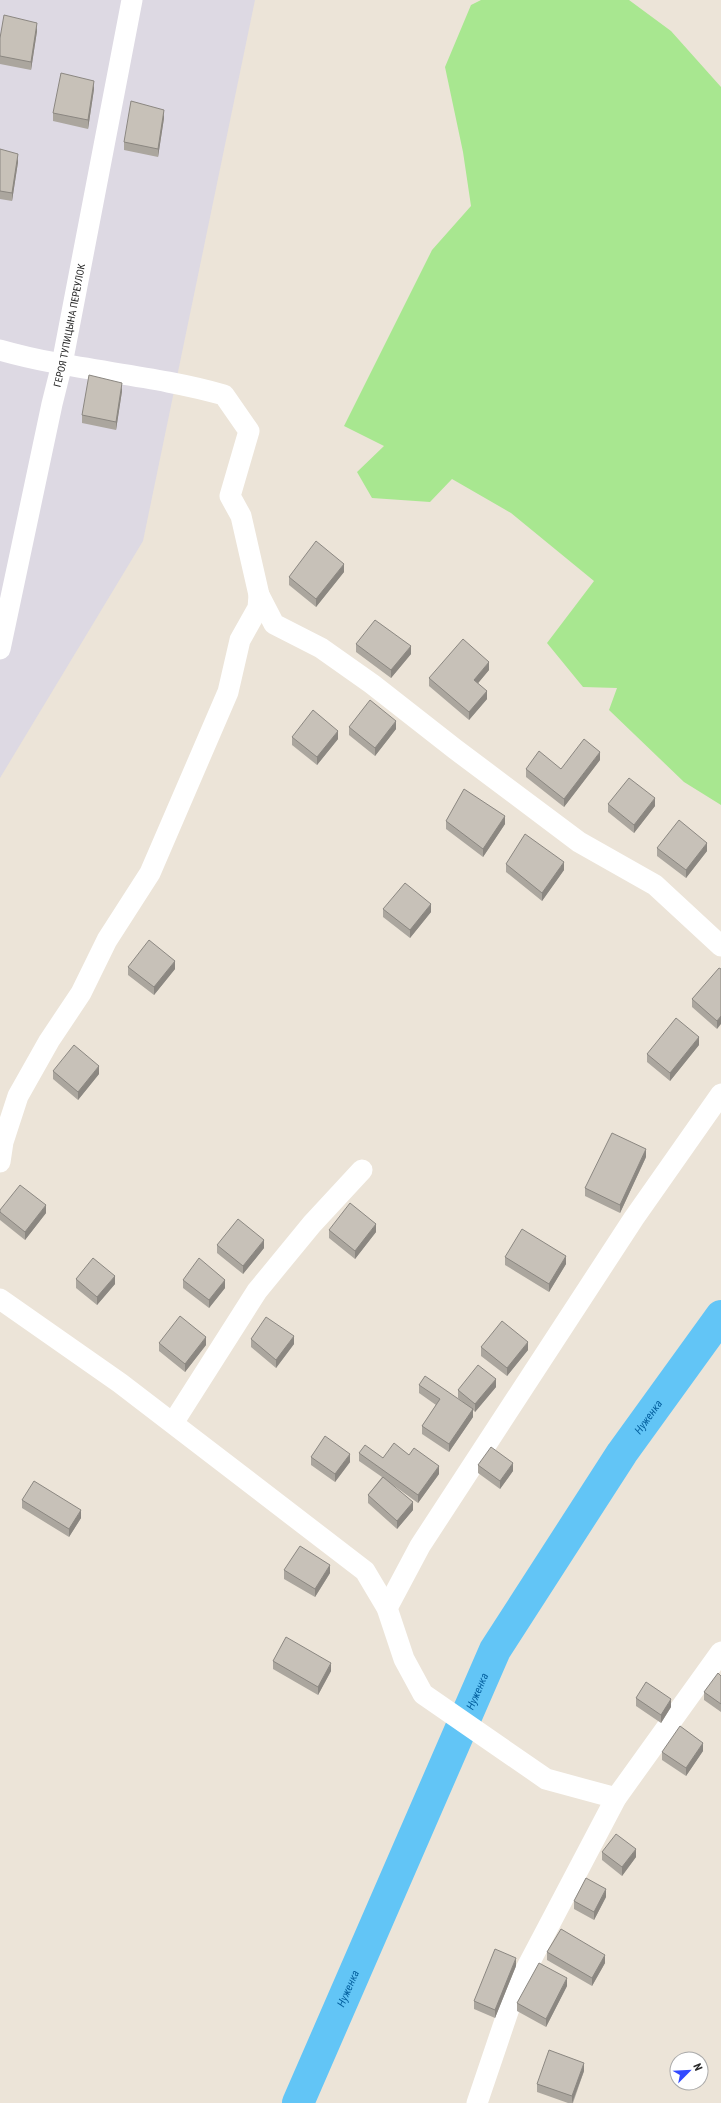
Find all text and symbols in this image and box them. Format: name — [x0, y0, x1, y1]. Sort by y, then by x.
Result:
street label: ГЕРОЯ ТУПИЦЫНА ПЕРЕУЛОК — [51, 263, 87, 388]
water label: Нуженка — [632, 1398, 665, 1437]
water label: Нуженка — [464, 1671, 491, 1712]
water label: Нуженка — [335, 1968, 362, 2009]
north arrow — [669, 2051, 709, 2091]
text: N — [690, 2061, 705, 2073]

